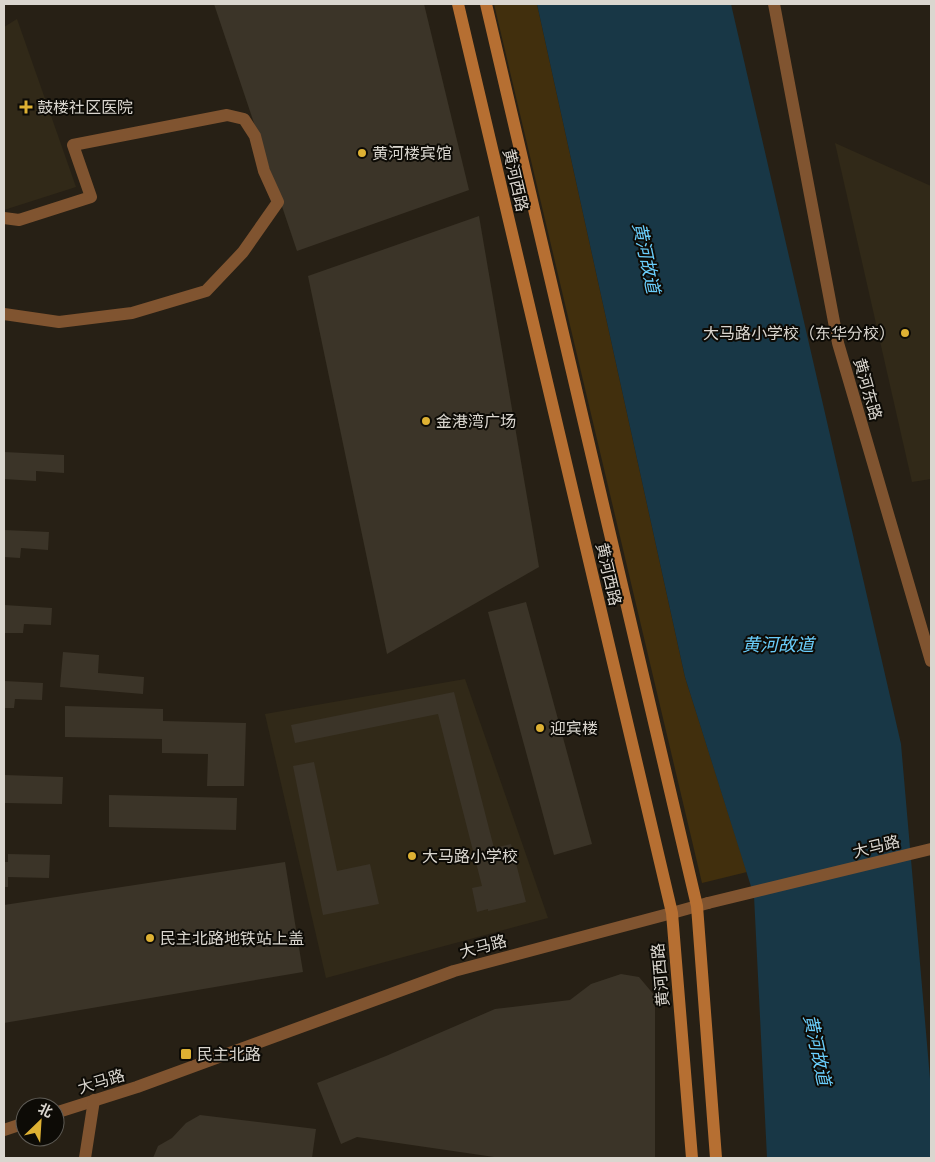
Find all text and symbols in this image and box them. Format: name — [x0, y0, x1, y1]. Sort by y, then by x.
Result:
place label: 鼓楼社区医院 — [37, 99, 133, 116]
marker: 鼓楼社区医院 — [19, 100, 33, 114]
place label: 黄河楼宾馆 — [372, 145, 452, 162]
marker: 黄河楼宾馆 — [356, 147, 368, 159]
street label: 黄河西路 — [500, 147, 531, 213]
water label: 黄河故道 — [629, 221, 664, 298]
place label: 大马路小学校（东华分校） — [703, 325, 895, 342]
marker: 大马路小学校（东华分校） — [899, 327, 911, 339]
street label: 黄河东路 — [851, 356, 885, 422]
place label: 金港湾广场 — [436, 413, 516, 430]
marker: 金港湾广场 — [420, 415, 432, 427]
street label: 黄河西路 — [593, 541, 624, 607]
water label: 黄河故道 — [742, 635, 817, 655]
place label: 迎宾楼 — [550, 720, 598, 737]
marker: 迎宾楼 — [534, 722, 546, 734]
street label: 大马路 — [851, 832, 901, 861]
place label: 大马路小学校 — [422, 848, 518, 865]
marker: 大马路小学校 — [406, 850, 418, 862]
place label: 民主北路地铁站上盖 — [160, 930, 304, 947]
marker: 民主北路地铁站上盖 — [144, 932, 156, 944]
street label: 大马路 — [458, 932, 509, 961]
street label: 黄河西路 — [649, 942, 672, 1008]
water label: 黄河故道 — [800, 1013, 835, 1090]
place label: 民主北路 — [197, 1046, 261, 1063]
marker: 民主北路 — [179, 1047, 193, 1061]
street label: 大马路 — [76, 1066, 127, 1097]
north arrow — [15, 1097, 65, 1147]
text: 北 — [36, 1100, 55, 1120]

